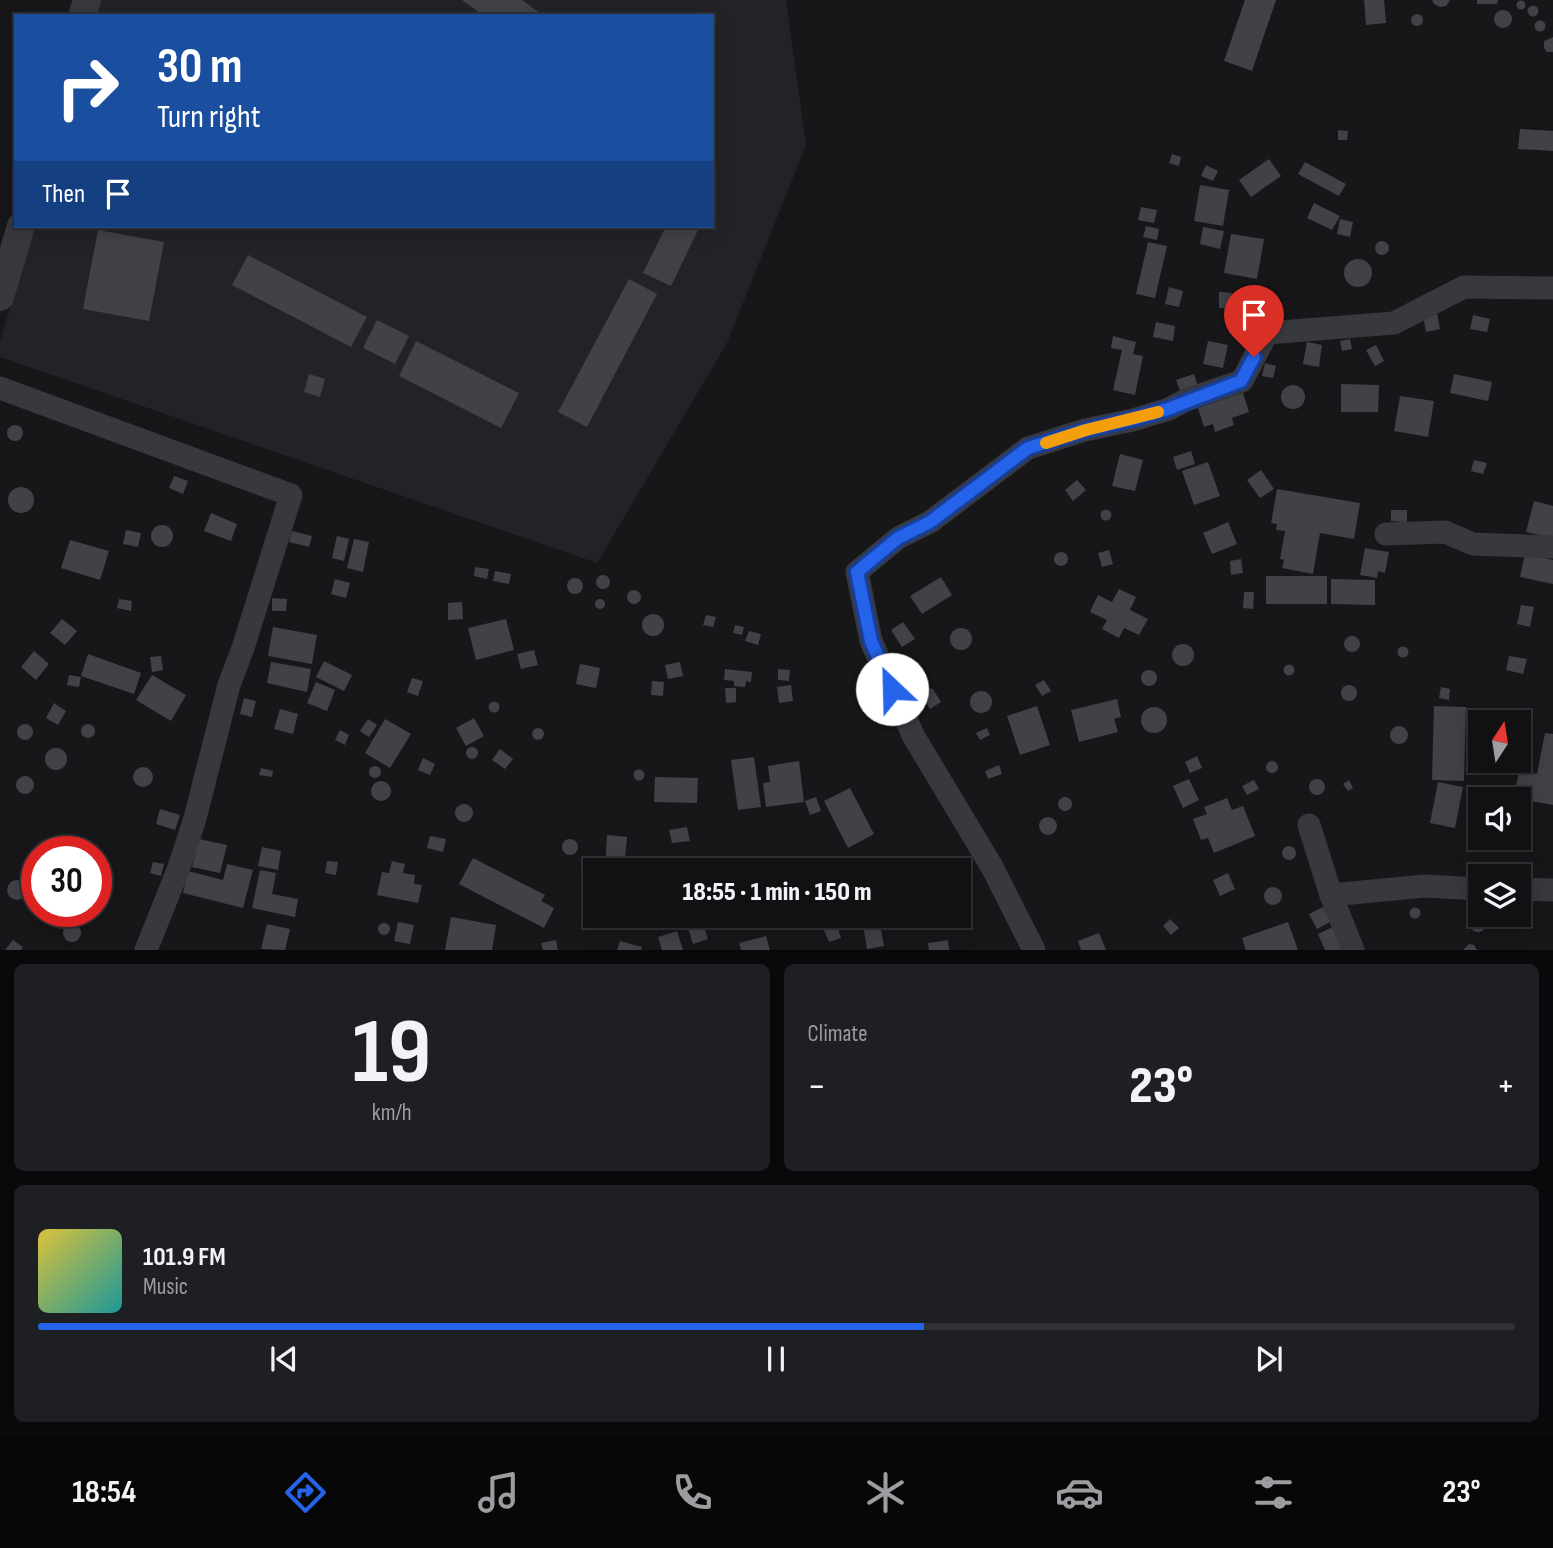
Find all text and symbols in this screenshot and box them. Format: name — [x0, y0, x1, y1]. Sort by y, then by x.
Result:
text: 30 m — [157, 38, 242, 97]
icon: right — [42, 42, 133, 133]
text: Turn right — [157, 98, 261, 137]
icon: arrive — [99, 175, 137, 213]
text: Then — [42, 179, 85, 210]
pin — [1224, 285, 1284, 357]
icon: arrive — [1235, 296, 1273, 334]
position arrow — [855, 652, 929, 726]
north arrow — [1468, 710, 1531, 774]
map controls — [1468, 710, 1531, 927]
button: sound — [1468, 787, 1531, 850]
speed limit sign: 30 — [21, 836, 112, 927]
button: layers — [1468, 864, 1531, 927]
text: 18:55 · 1 min · 150 m — [683, 877, 871, 908]
text: 19 — [352, 999, 431, 1108]
text: Climate — [808, 1020, 867, 1048]
text: 23° — [1129, 1055, 1193, 1118]
text: − — [808, 1064, 826, 1109]
text: + — [1496, 1064, 1515, 1109]
text: km/h — [372, 1099, 412, 1127]
text: 101.9 FM — [143, 1242, 226, 1273]
text: Music — [143, 1273, 188, 1301]
icon: previous — [265, 1340, 303, 1378]
icon: pause — [757, 1340, 795, 1378]
icon: next — [1250, 1340, 1288, 1378]
icon: directions — [281, 1468, 330, 1517]
icon: music — [474, 1468, 523, 1517]
icon: phone — [668, 1468, 717, 1517]
icon: climate — [861, 1468, 910, 1517]
icon: car — [1055, 1468, 1104, 1517]
icon: filters — [1249, 1468, 1298, 1517]
text: 18:54 — [72, 1473, 136, 1512]
text: 23° — [1442, 1473, 1481, 1512]

